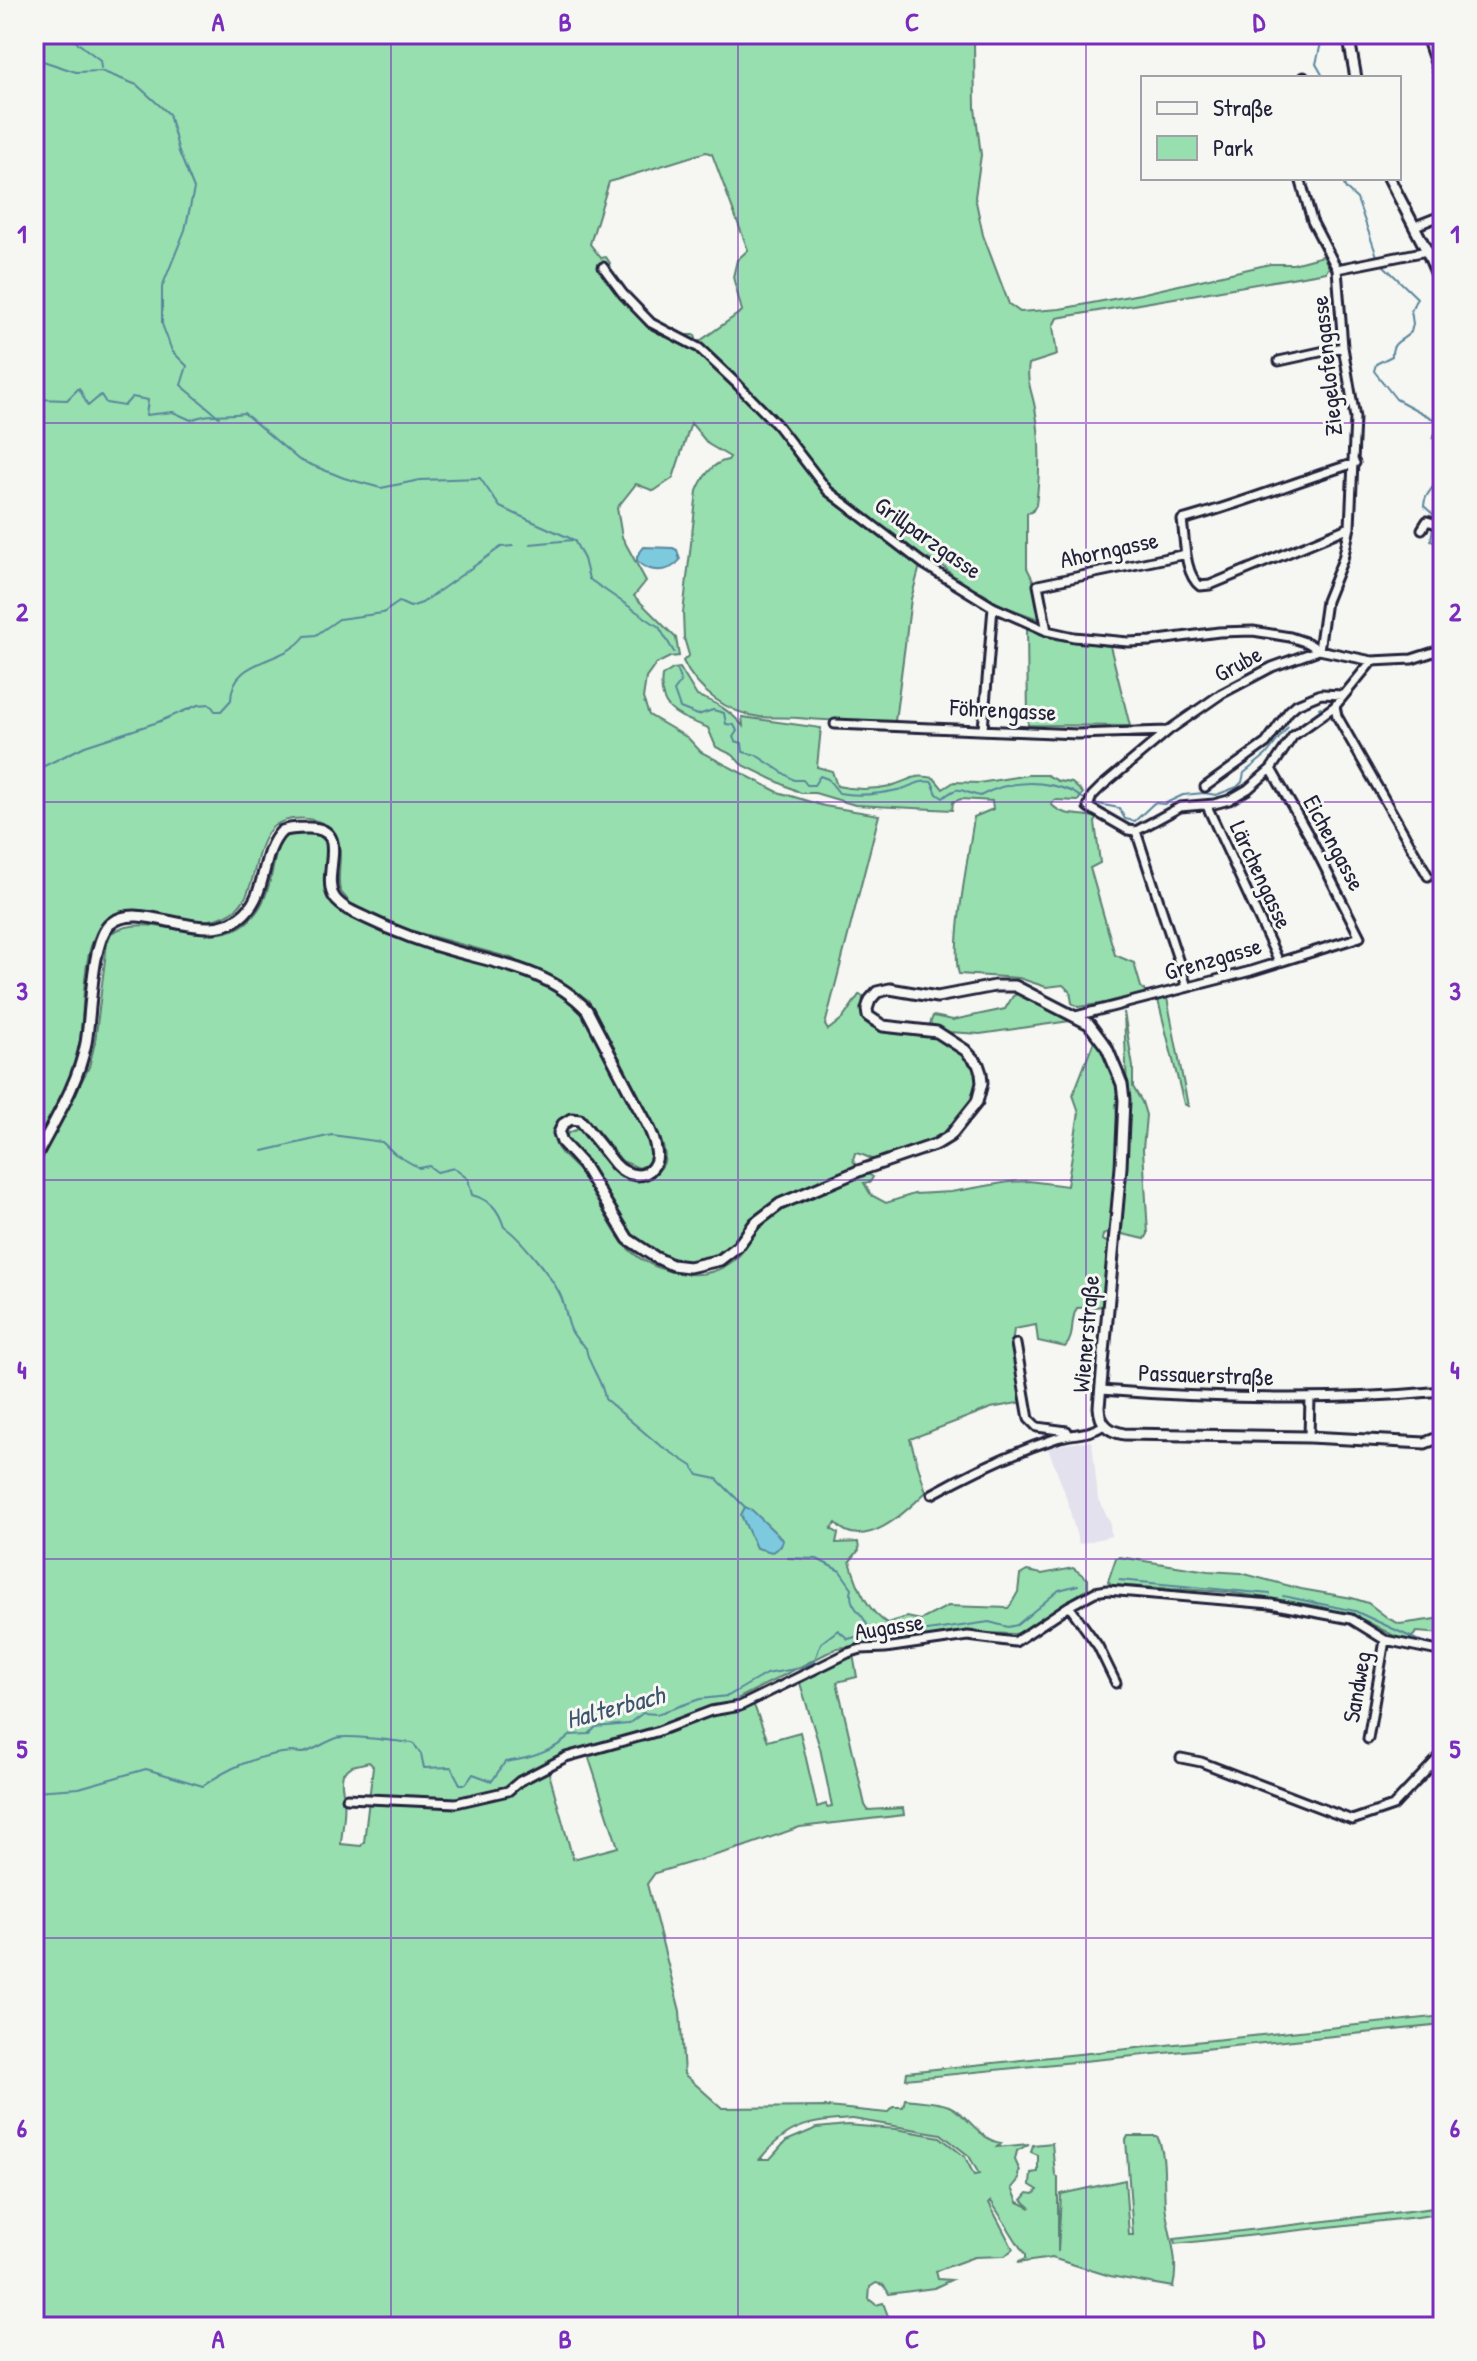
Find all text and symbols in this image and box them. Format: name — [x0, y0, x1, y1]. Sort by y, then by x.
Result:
text: A — [212, 4, 225, 39]
text: B — [558, 4, 572, 39]
text: C — [905, 4, 919, 39]
text: D — [1253, 4, 1266, 39]
legend — [1141, 76, 1401, 180]
text: Straße — [1213, 91, 1274, 123]
text: Park — [1213, 131, 1253, 163]
text: 1 — [17, 216, 27, 251]
text: 1 — [1450, 216, 1460, 251]
street label: Ziegelofengasse — [1303, 294, 1349, 438]
street label: Grillparzgasse — [869, 489, 989, 586]
street label: Ahorngasse — [1057, 523, 1161, 575]
text: 2 — [16, 594, 29, 629]
text: 2 — [1449, 594, 1462, 629]
street label: Grube — [1208, 637, 1267, 689]
street label: Föhrengasse — [948, 690, 1058, 728]
street label: Eichengasse — [1296, 789, 1374, 896]
street label: Lärchengasse — [1223, 815, 1301, 934]
street label: Grenzgasse — [1160, 929, 1265, 987]
text: 3 — [16, 973, 28, 1008]
text: 3 — [1449, 973, 1461, 1008]
street label: Wienerstraße — [1064, 1273, 1106, 1394]
text: 4 — [17, 1352, 27, 1387]
text: 4 — [1450, 1352, 1460, 1387]
street label: Passauerstraße — [1138, 1356, 1275, 1392]
street label: Augasse — [852, 1605, 926, 1647]
street label: Sandweg — [1334, 1649, 1378, 1725]
water label: Halterbach — [562, 1676, 670, 1736]
text: 5 — [17, 1731, 28, 1766]
text: 5 — [1450, 1731, 1461, 1766]
text: 6 — [17, 2110, 28, 2145]
text: 6 — [1450, 2110, 1461, 2145]
text: A — [212, 2321, 225, 2356]
text: B — [558, 2321, 572, 2356]
text: C — [905, 2321, 919, 2356]
text: D — [1253, 2321, 1266, 2356]

